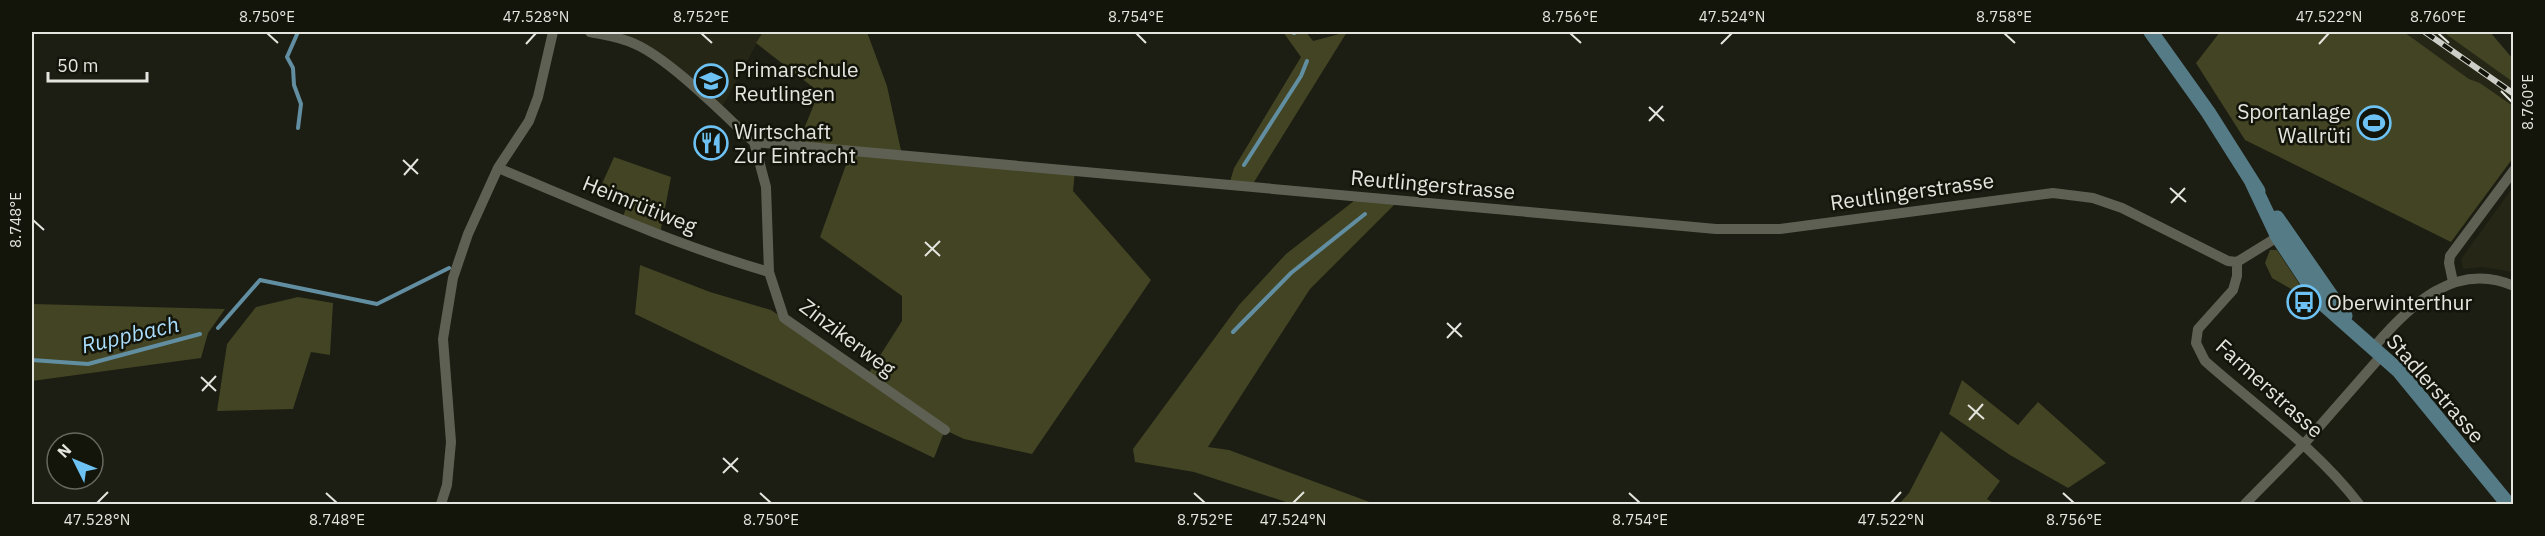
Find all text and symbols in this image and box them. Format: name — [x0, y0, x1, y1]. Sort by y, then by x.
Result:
text: 8.750°E — [239, 7, 295, 26]
text: 47.528°N — [503, 7, 569, 26]
text: 8.752°E — [673, 7, 729, 26]
text: 8.754°E — [1108, 7, 1164, 26]
text: 8.756°E — [1542, 7, 1598, 26]
text: 47.524°N — [1699, 7, 1765, 26]
text: 8.758°E — [1976, 7, 2032, 26]
text: 47.522°N — [2296, 7, 2362, 26]
text: 8.760°E — [2410, 7, 2466, 26]
scale bar — [48, 45, 147, 83]
text: 50 m — [57, 54, 99, 77]
place label: Primarschule Reutlingen — [734, 55, 859, 107]
school or university icon: Primarschule Reutlingen — [693, 63, 729, 99]
text: 8.760°E — [2518, 74, 2537, 130]
place label: Sportanlage Wallrüti — [2237, 97, 2351, 149]
sports icon: Sportanlage Wallrüti — [2356, 105, 2392, 141]
place label: Wirtschaft Zur Eintracht — [734, 117, 856, 169]
restaurant icon: Wirtschaft Zur Eintracht — [693, 125, 729, 161]
street label: Reutlingerstrasse — [1350, 163, 1516, 205]
street label: Reutlingerstrasse — [1828, 166, 1996, 216]
street label: Heimrütiweg — [579, 168, 701, 240]
text: 8.748°E — [6, 192, 25, 248]
bus stop icon: Oberwinterthur — [2286, 284, 2322, 320]
place label: Oberwinterthur — [2327, 288, 2473, 316]
street label: Zinzikerweg — [794, 292, 902, 382]
water label: Ruppbach — [78, 309, 182, 359]
street label: Stadlerstrasse — [2381, 327, 2491, 449]
street label: Farmerstrasse — [2210, 332, 2330, 444]
north arrow — [45, 431, 105, 491]
text: N — [53, 440, 75, 462]
text: 47.528°N — [64, 510, 130, 529]
text: 8.748°E — [309, 510, 365, 529]
text: 8.750°E — [743, 510, 799, 529]
text: 8.752°E — [1177, 510, 1233, 529]
text: 47.524°N — [1260, 510, 1326, 529]
text: 8.754°E — [1612, 510, 1668, 529]
text: 47.522°N — [1858, 510, 1924, 529]
text: 8.756°E — [2046, 510, 2102, 529]

